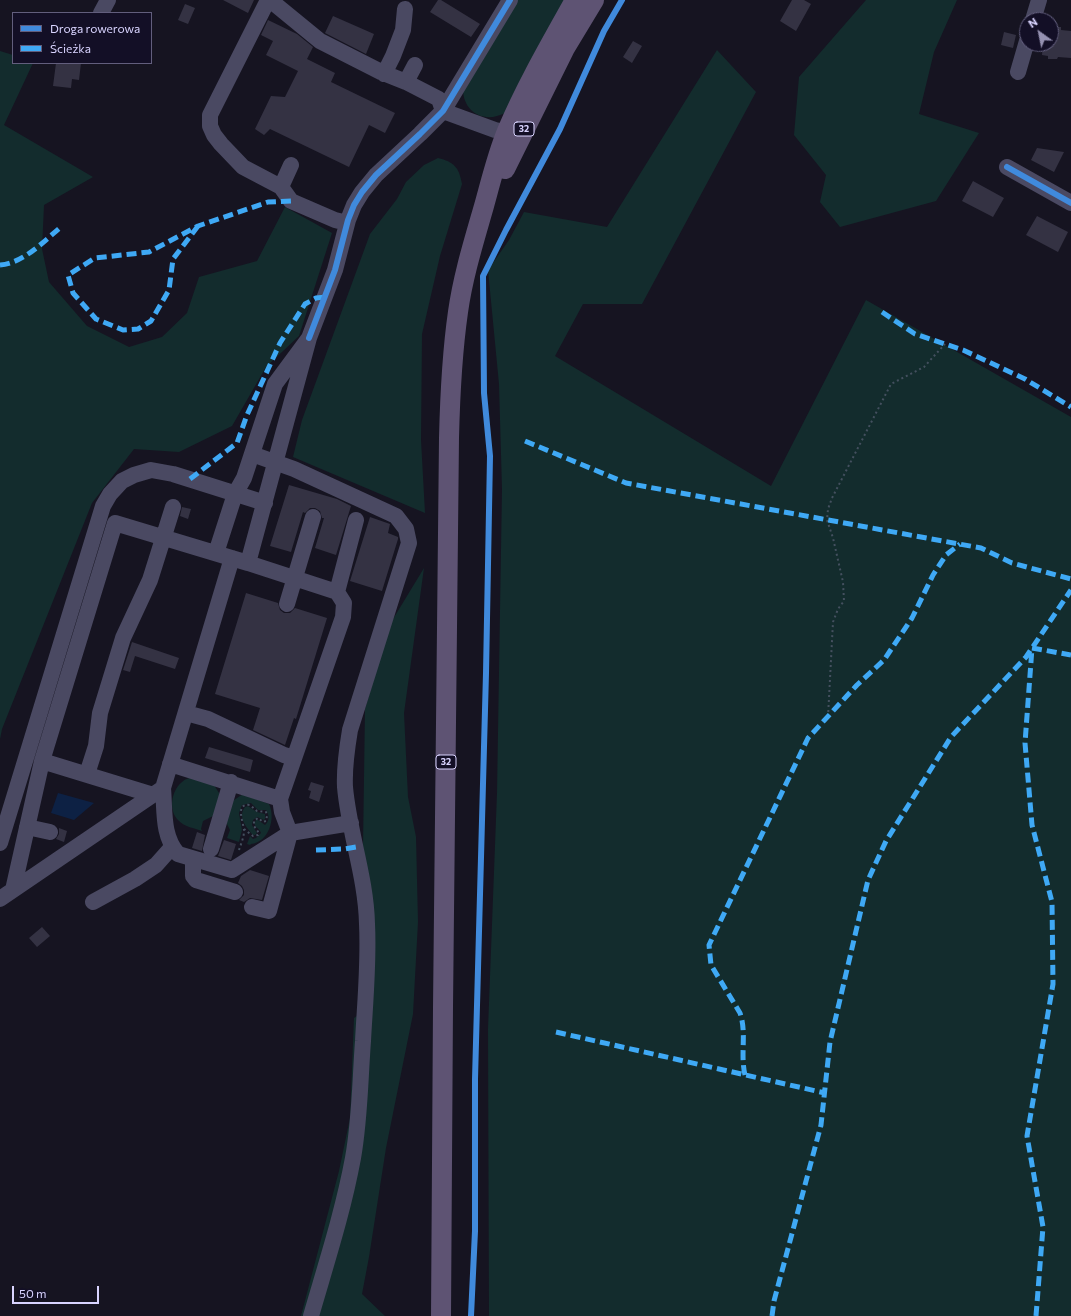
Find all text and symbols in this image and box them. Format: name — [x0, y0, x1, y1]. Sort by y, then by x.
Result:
legend — [12, 12, 152, 64]
north arrow — [1019, 12, 1059, 52]
text: N — [1026, 15, 1040, 30]
text: Droga rowerowa — [50, 21, 140, 35]
text: Ścieżka — [50, 41, 91, 55]
road number: 32 — [514, 122, 534, 136]
road number: 32 — [436, 755, 456, 769]
scale bar — [14, 1278, 101, 1304]
text: 50 m — [19, 1286, 47, 1300]

